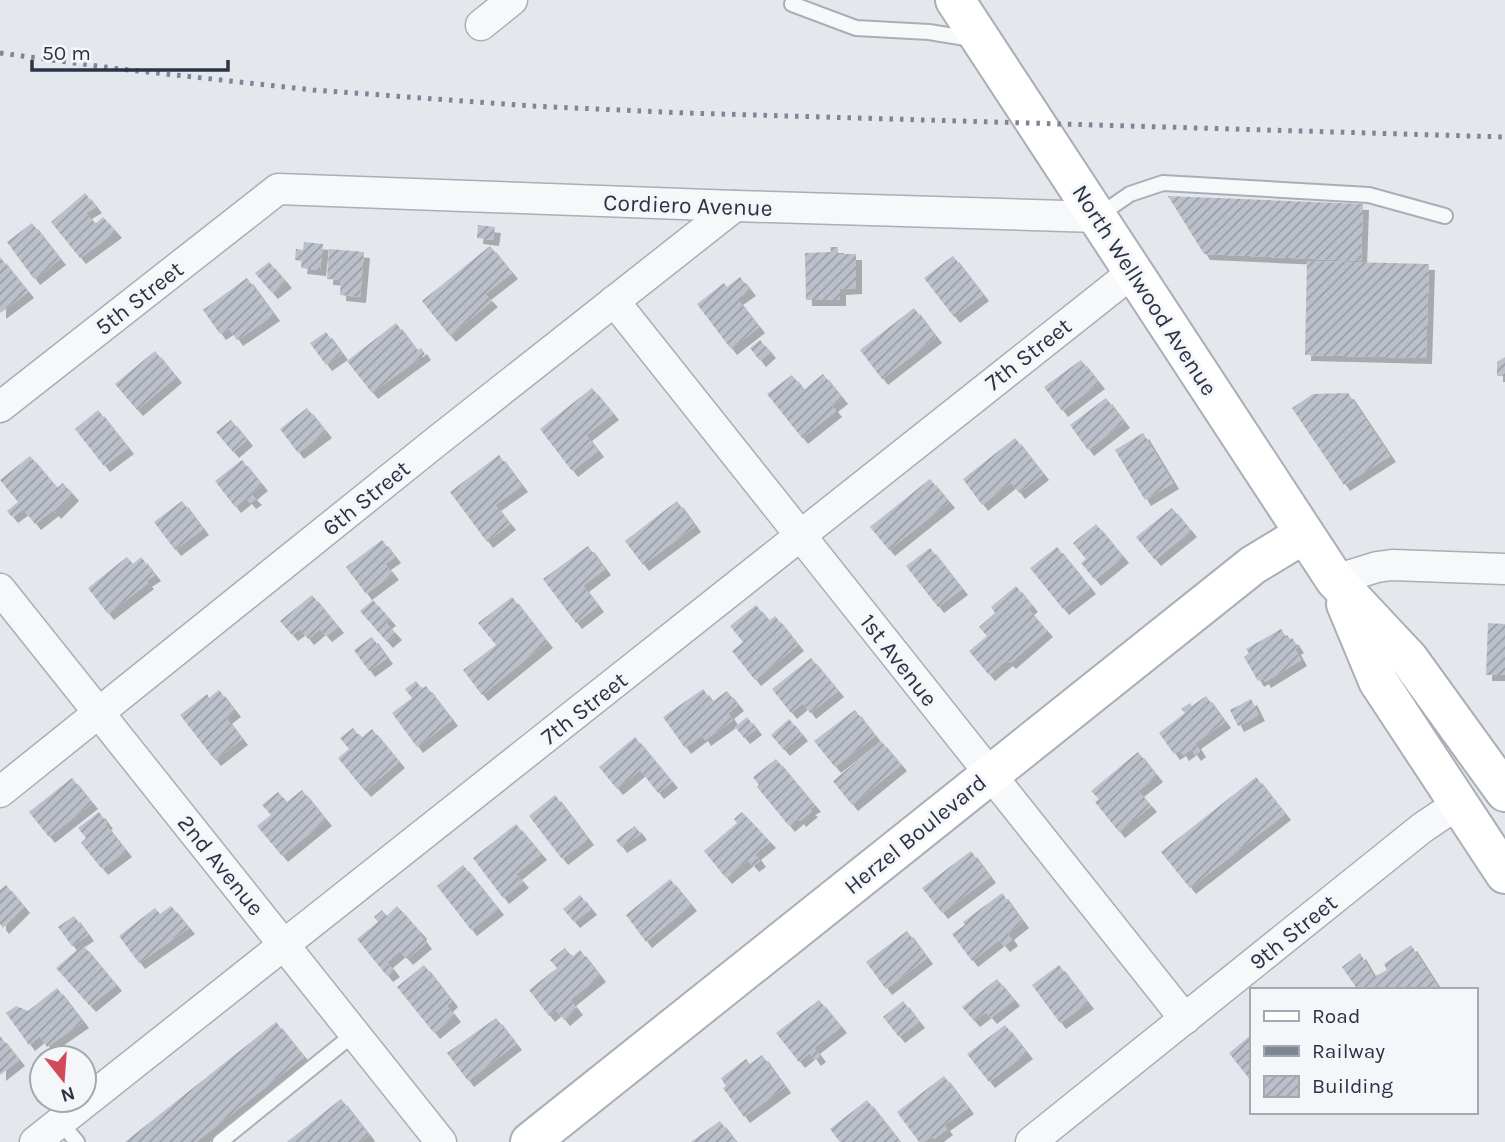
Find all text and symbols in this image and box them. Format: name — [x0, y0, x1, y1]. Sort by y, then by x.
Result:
scale bar — [32, 28, 228, 72]
text: 50 m — [42, 41, 91, 65]
street label: North Wellwood Avenue — [1066, 180, 1223, 401]
street label: Cordiero Avenue — [603, 189, 773, 222]
street label: 5th Street — [90, 255, 189, 341]
street label: 7th Street — [980, 312, 1077, 396]
street label: 6th Street — [317, 455, 416, 542]
street label: 1st Avenue — [854, 609, 943, 712]
street label: 7th Street — [536, 666, 633, 750]
street label: Herzel Boulevard — [839, 769, 992, 900]
street label: 2nd Avenue — [172, 809, 269, 921]
street label: 9th Street — [1244, 889, 1343, 976]
legend — [1250, 988, 1477, 1114]
text: Road — [1312, 1004, 1360, 1028]
text: Railway — [1312, 1039, 1385, 1063]
north arrow — [28, 1044, 98, 1114]
text: Building — [1312, 1074, 1393, 1098]
text: N — [58, 1082, 77, 1107]

